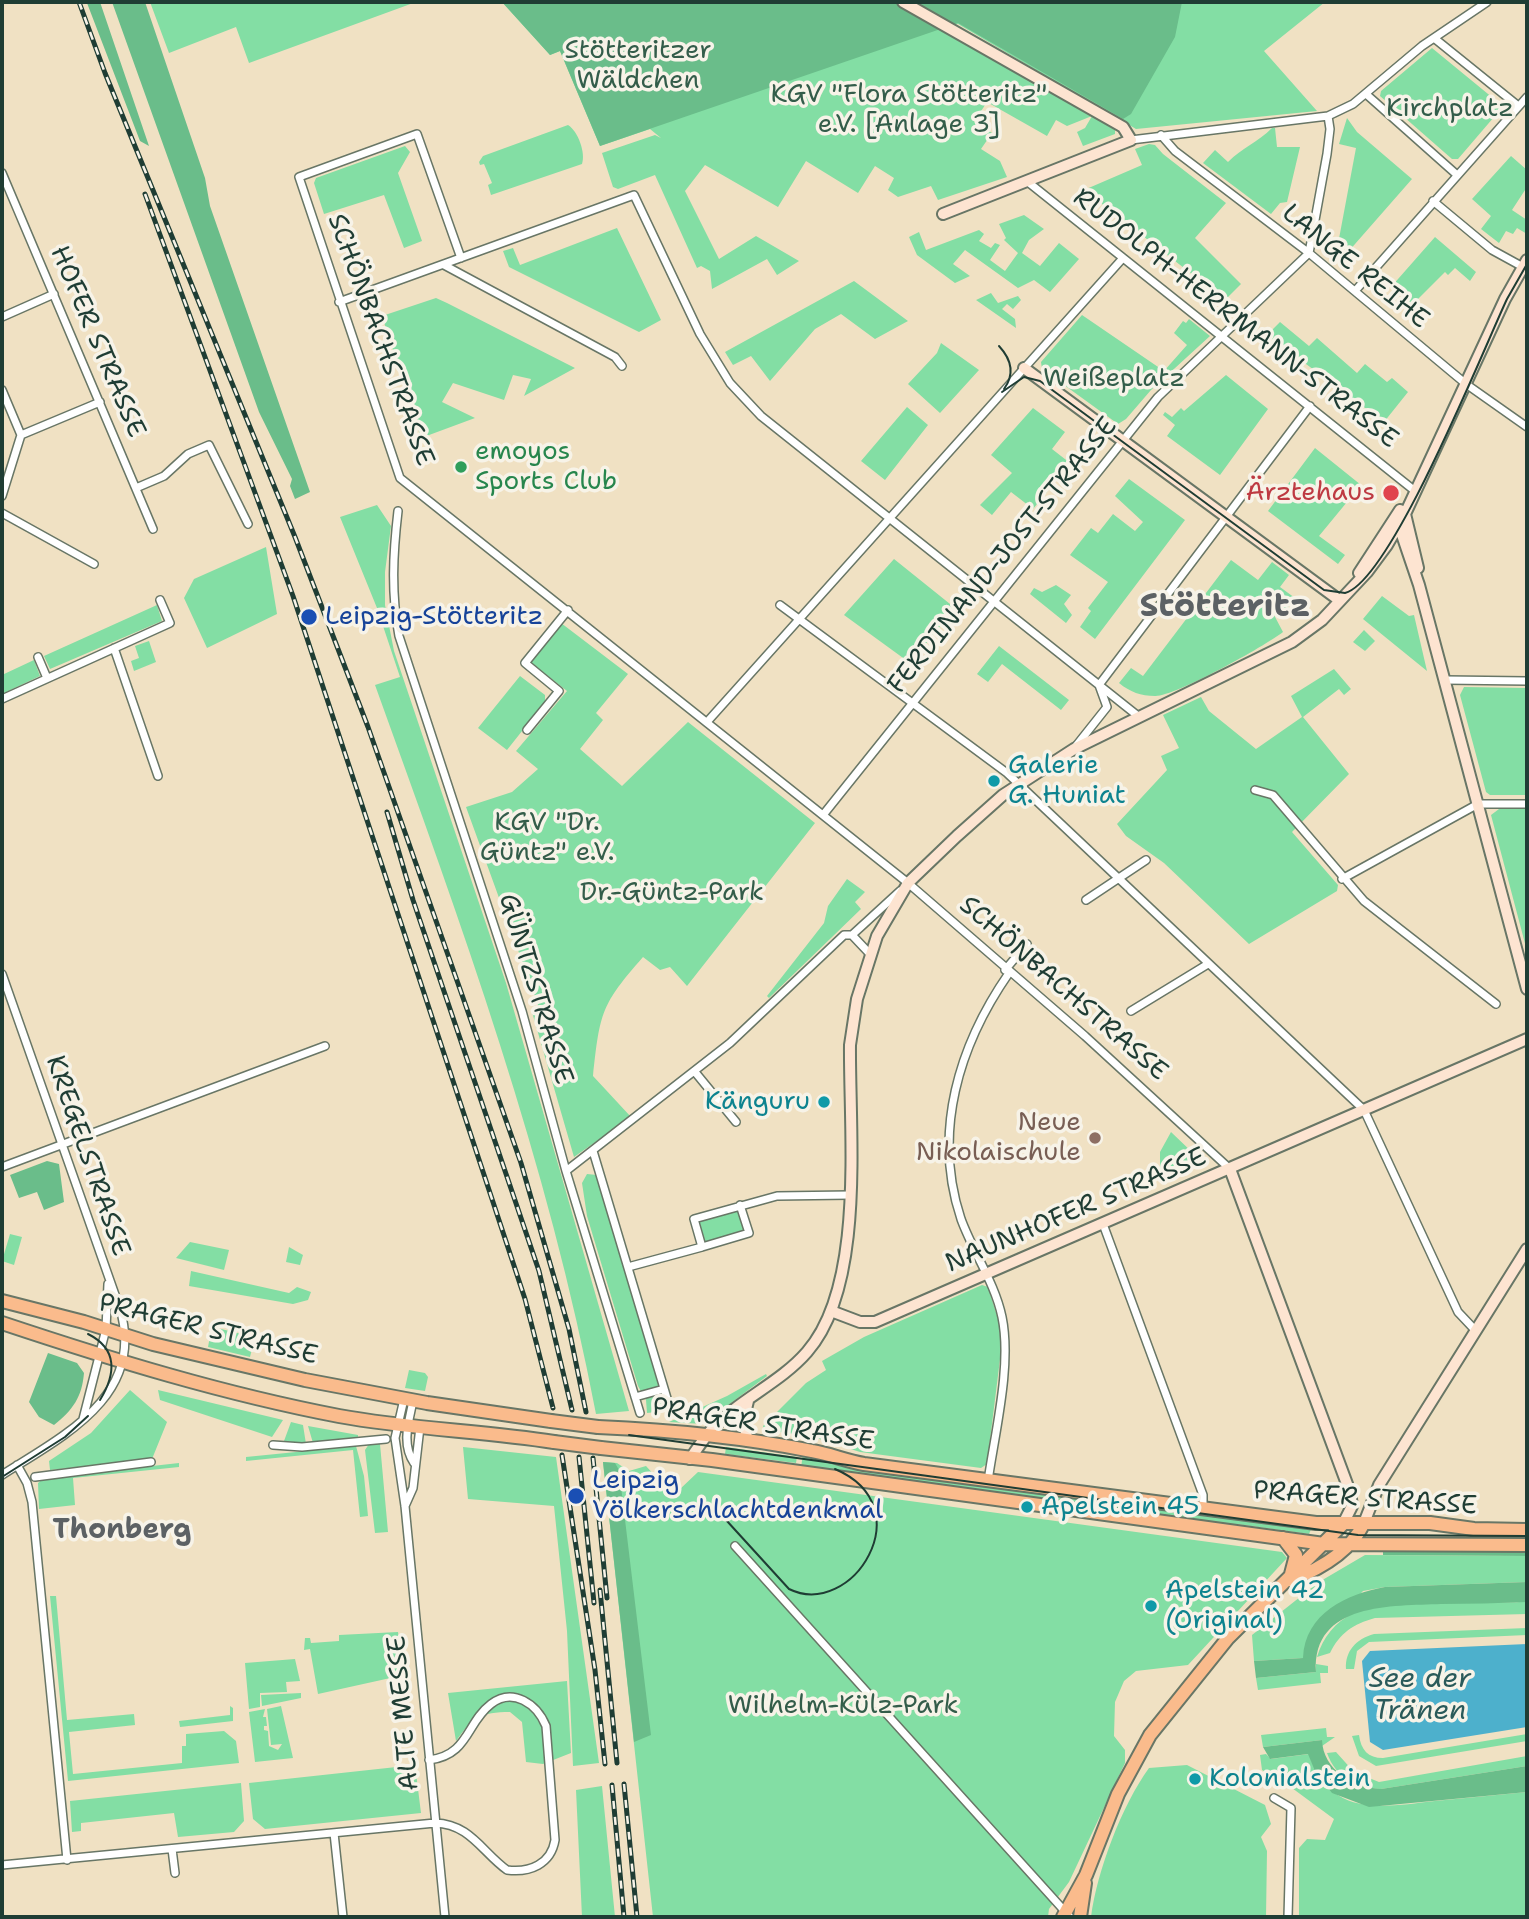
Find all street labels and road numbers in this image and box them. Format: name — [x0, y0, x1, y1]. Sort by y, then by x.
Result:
street label: RUDOLPH-HERRMANN-STRASSE — [1066, 182, 1404, 456]
street label: LANGE REIHE — [1275, 198, 1435, 336]
street label: SCHÖNBACHSTRASSE — [320, 210, 440, 470]
street label: HOFER STRASSE — [43, 242, 151, 442]
street label: FERDINAND-JOST-STRASSE — [882, 411, 1124, 701]
street label: GÜNTZSTRASSE — [491, 890, 579, 1088]
street label: SCHÖNBACHSTRASSE — [952, 890, 1174, 1088]
street label: KREGELSTRASSE — [38, 1052, 136, 1260]
street label: NAUNHOFER STRASSE — [941, 1142, 1211, 1280]
street label: PRAGER STRASSE — [95, 1288, 321, 1372]
street label: PRAGER STRASSE — [650, 1392, 876, 1458]
street label: PRAGER STRASSE — [1252, 1476, 1478, 1522]
street label: ALTE MESSE — [382, 1634, 426, 1792]

